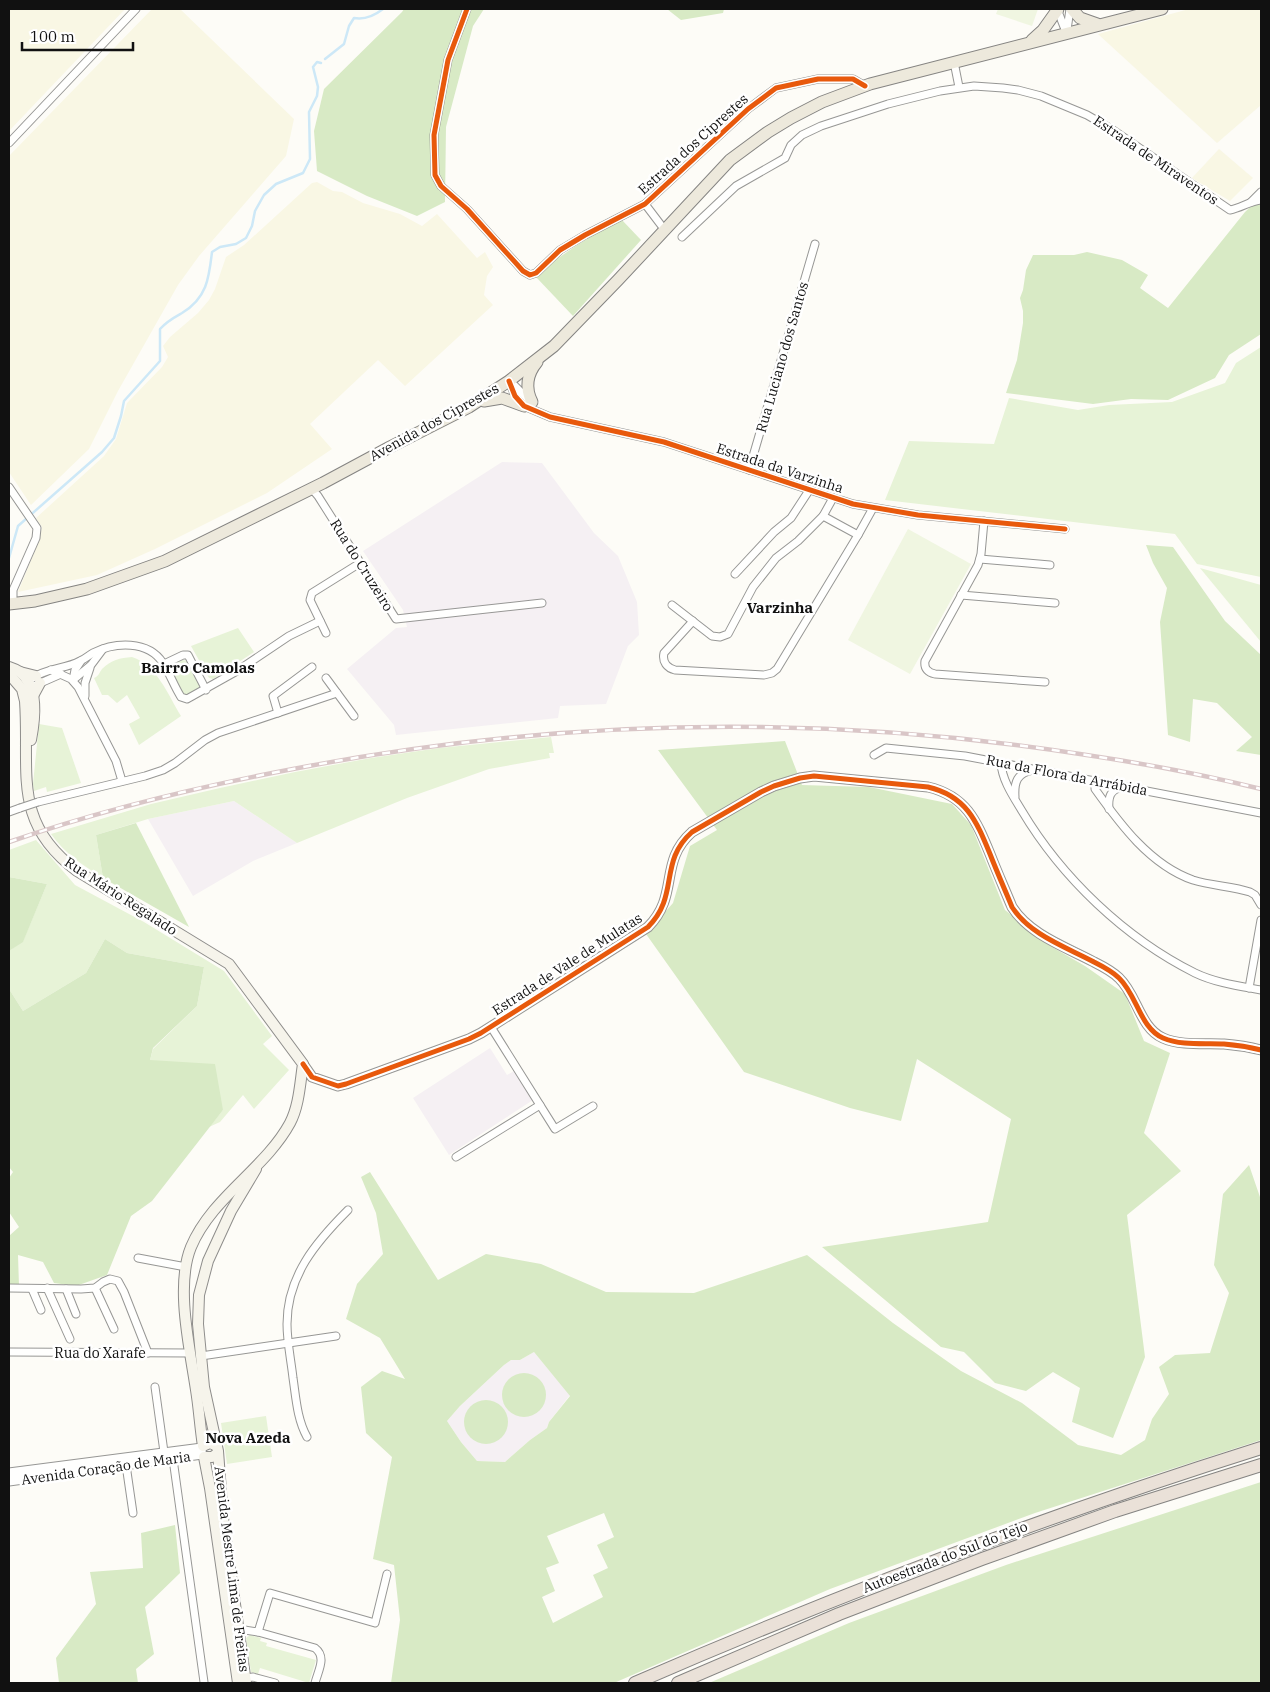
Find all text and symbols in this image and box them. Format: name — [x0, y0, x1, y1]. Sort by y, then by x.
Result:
scale bar — [22, 20, 134, 52]
text: 100 m — [30, 27, 75, 46]
street label: Estrada dos Ciprestes — [634, 90, 752, 198]
street label: Estrada de Miraventos — [1090, 111, 1222, 209]
street label: Rua Luciano dos Santos — [752, 279, 812, 435]
street label: Avenida dos Ciprestes — [366, 379, 502, 465]
street label: Estrada da Varzinha — [714, 439, 846, 497]
street label: Rua do Cruzeiro — [326, 515, 398, 615]
district label: Varzinha — [747, 598, 814, 617]
district label: Bairro Camolas — [141, 658, 255, 677]
street label: Rua da Flora da Arrábida — [985, 751, 1150, 800]
street label: Rua Mário Regalado — [61, 853, 181, 939]
street label: Estrada de Vale de Mulatas — [489, 909, 646, 1019]
street label: Rua do Xarafe — [54, 1344, 146, 1362]
district label: Nova Azeda — [205, 1428, 291, 1447]
street label: Avenida Coração de Maria — [20, 1447, 192, 1489]
street label: Avenida Mestre Lima de Freitas — [210, 1465, 254, 1673]
street label: Autoestrada do Sul do Tejo — [860, 1517, 1030, 1597]

